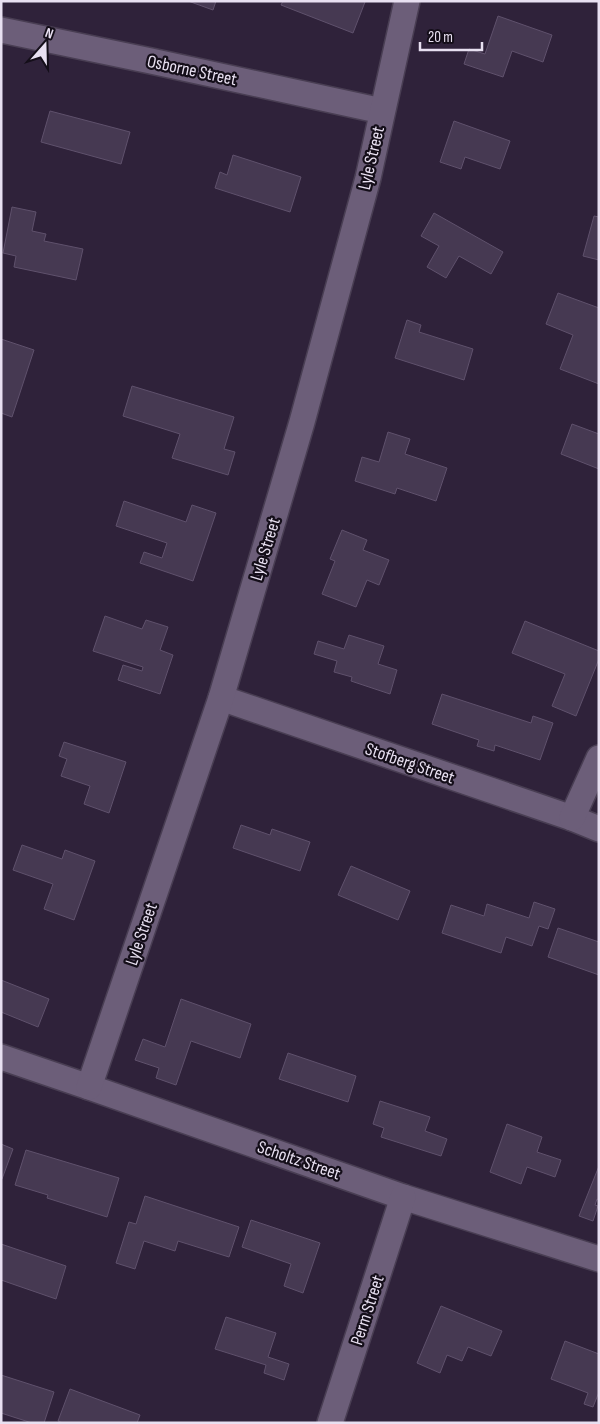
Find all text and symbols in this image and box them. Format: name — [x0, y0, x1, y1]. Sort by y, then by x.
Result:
north arrow — [20, 20, 70, 70]
scale bar — [420, 20, 482, 52]
text: N — [43, 24, 56, 43]
text: 20 m — [428, 28, 453, 47]
street label: Osborne Street — [145, 51, 239, 90]
street label: Lyle Street — [354, 124, 389, 192]
street label: Lyle Street — [246, 515, 285, 583]
street label: Stofberg Street — [362, 738, 458, 789]
street label: Lyle Street — [121, 900, 162, 968]
street label: Scholtz Street — [255, 1136, 344, 1185]
street label: Perm Street — [346, 1272, 389, 1348]

